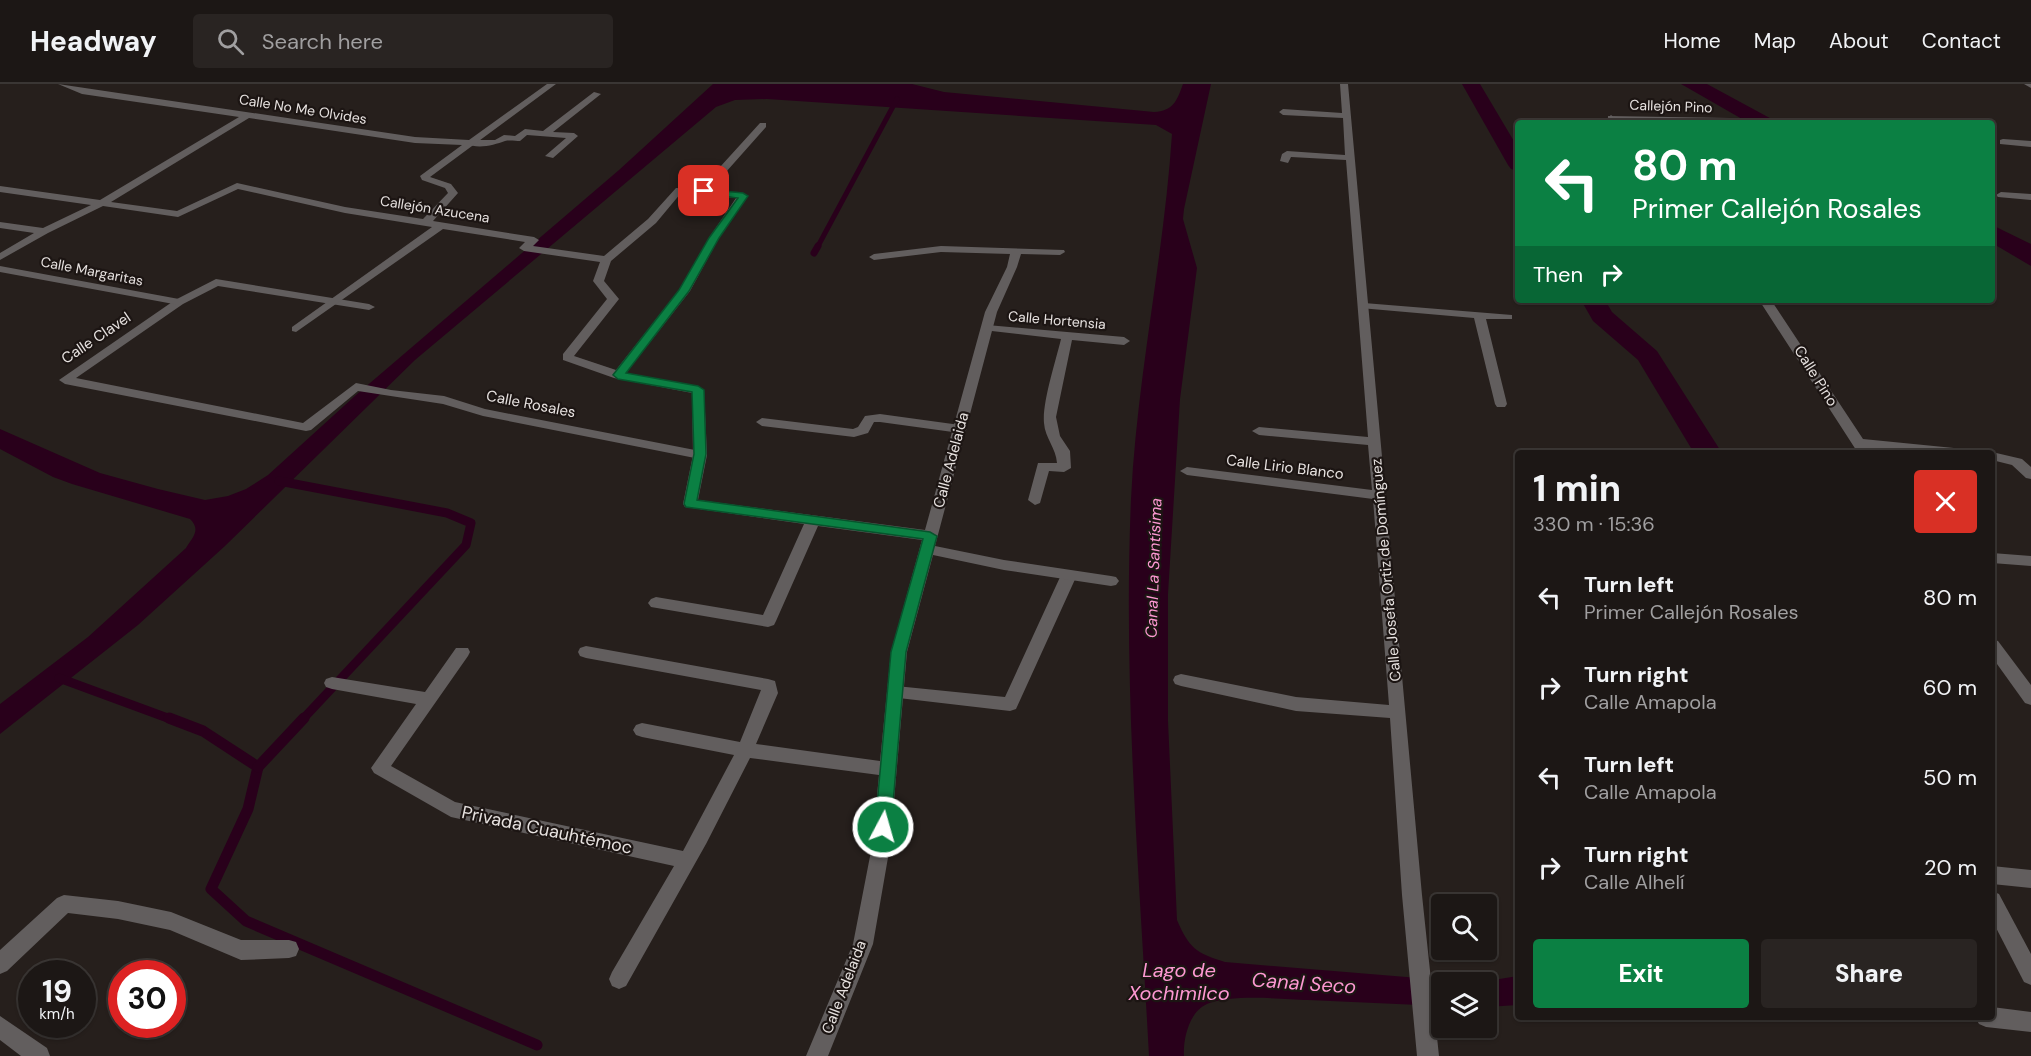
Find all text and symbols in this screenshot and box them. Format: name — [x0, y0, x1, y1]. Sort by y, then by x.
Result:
search box — [193, 14, 613, 68]
text: Headway — [30, 23, 157, 60]
icon: search — [214, 25, 247, 58]
text: Search here — [262, 27, 383, 56]
text: Home — [1663, 27, 1721, 55]
text: Map — [1754, 27, 1796, 55]
text: About — [1829, 27, 1889, 55]
text: Contact — [1922, 27, 2001, 55]
street label: Calle No Me Olvides — [238, 90, 368, 128]
street label: Callejón Pino — [1629, 96, 1713, 116]
text: 80 m — [1632, 138, 1738, 193]
icon: left — [1533, 144, 1611, 222]
pin — [678, 165, 729, 216]
icon: arrive — [687, 174, 720, 207]
street label: Callejón Azucena — [379, 191, 491, 227]
text: Primer Callejón Rosales — [1632, 191, 1922, 226]
street label: Calle Margaritas — [39, 252, 145, 290]
icon: right — [1595, 258, 1628, 291]
text: Then — [1533, 260, 1583, 289]
street label: Calle Clavel — [57, 307, 135, 369]
street label: Calle Hortensia — [1007, 307, 1107, 333]
street label: Calle Pino — [1790, 342, 1843, 410]
street label: Calle Rosales — [485, 386, 577, 422]
street label: Calle Adelaida — [929, 410, 973, 510]
street label: Calle Lirio Blanco — [1225, 450, 1345, 484]
street label: Calle Josefa Ortiz de Domínguez — [1366, 458, 1406, 682]
text: 1 min — [1533, 465, 1621, 512]
button: close — [1914, 470, 1977, 533]
water label: Canal La Santísima — [1141, 497, 1166, 638]
text: 330 m · 15:36 — [1533, 511, 1655, 537]
text: Turn left — [1584, 570, 1674, 599]
icon: left — [1533, 581, 1566, 614]
text: 80 m — [1923, 583, 1977, 612]
text: Primer Callejón Rosales — [1584, 599, 1799, 625]
text: Turn right — [1584, 660, 1689, 689]
icon: right — [1533, 671, 1566, 704]
text: 60 m — [1923, 673, 1977, 702]
text: Calle Amapola — [1584, 689, 1717, 715]
text: Turn left — [1584, 750, 1674, 779]
icon: left — [1533, 761, 1566, 794]
text: 50 m — [1923, 763, 1977, 792]
text: Calle Amapola — [1584, 779, 1717, 805]
position arrow — [851, 795, 915, 859]
street label: Privada Cuauhtémoc — [459, 800, 635, 860]
text: Turn right — [1584, 840, 1689, 869]
icon: right — [1533, 851, 1566, 884]
text: 20 m — [1924, 853, 1977, 882]
text: Calle Alhelí — [1584, 869, 1684, 895]
map controls — [1431, 894, 1497, 1038]
button: search — [1431, 894, 1497, 960]
street label: Calle Adelaida — [817, 938, 871, 1036]
button: Exit — [1533, 939, 1749, 1008]
button: Share — [1761, 939, 1977, 1008]
water label: Lago de Xochimilco — [1127, 957, 1230, 1006]
speed limit sign: 30 — [108, 960, 186, 1038]
water label: Canal Seco — [1251, 966, 1357, 1000]
text: 19 — [42, 972, 72, 1011]
button: layers — [1431, 972, 1497, 1038]
text: km/h — [39, 1004, 75, 1024]

